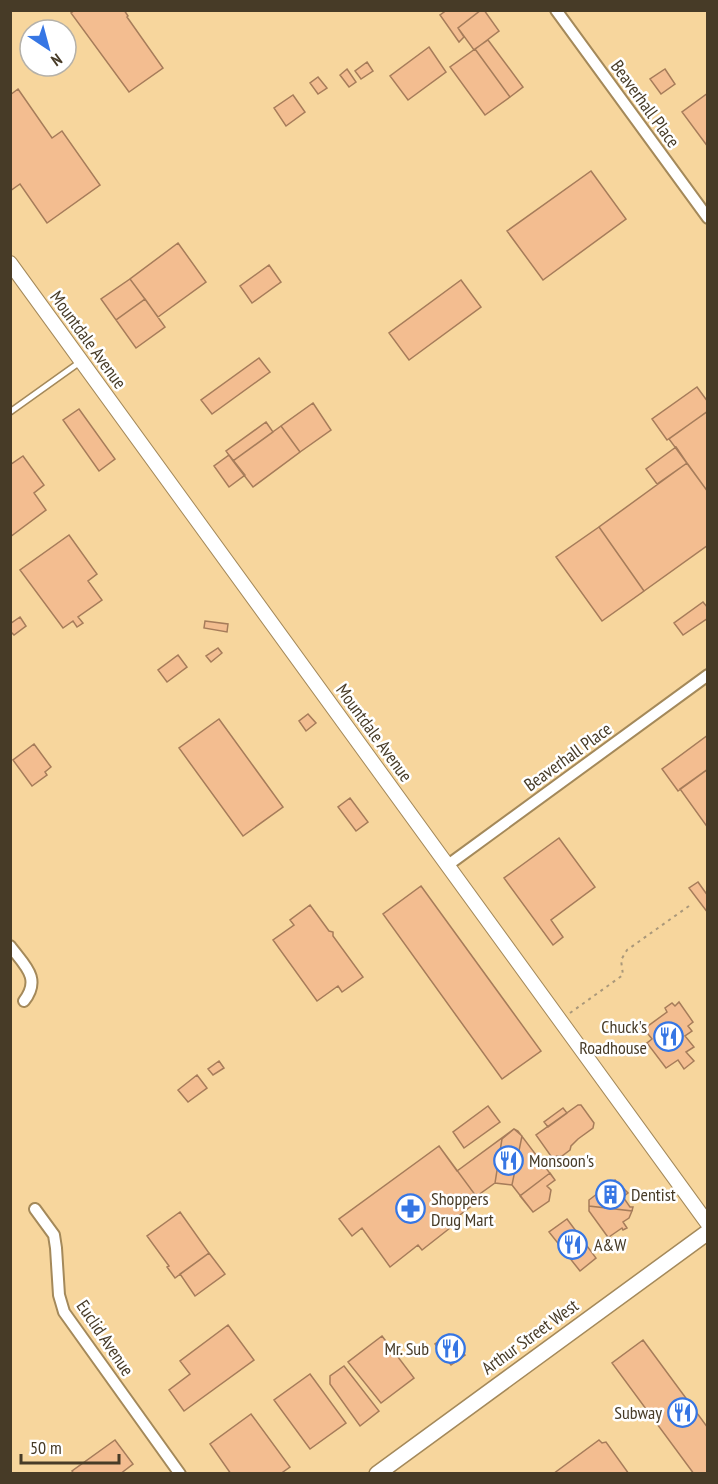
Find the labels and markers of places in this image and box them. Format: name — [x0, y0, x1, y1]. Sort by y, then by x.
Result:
place label: Chuck's Roadhouse — [579, 1015, 647, 1059]
restaurant icon: Chuck's Roadhouse — [652, 1021, 684, 1053]
restaurant icon: Monsoon's — [492, 1145, 524, 1177]
place label: Monsoon's — [529, 1149, 594, 1172]
building icon: Dentist — [594, 1179, 626, 1211]
place label: Dentist — [631, 1183, 676, 1206]
place label: Shoppers Drug Mart — [431, 1187, 494, 1231]
pharmacy icon: Shoppers Drug Mart — [394, 1193, 426, 1225]
restaurant icon: A&W — [557, 1229, 589, 1261]
place label: A&W — [594, 1233, 626, 1256]
restaurant icon: Mr. Sub — [434, 1333, 466, 1365]
place label: Mr. Sub — [384, 1337, 429, 1360]
restaurant icon: Subway — [667, 1397, 699, 1429]
place label: Subway — [614, 1401, 662, 1424]

